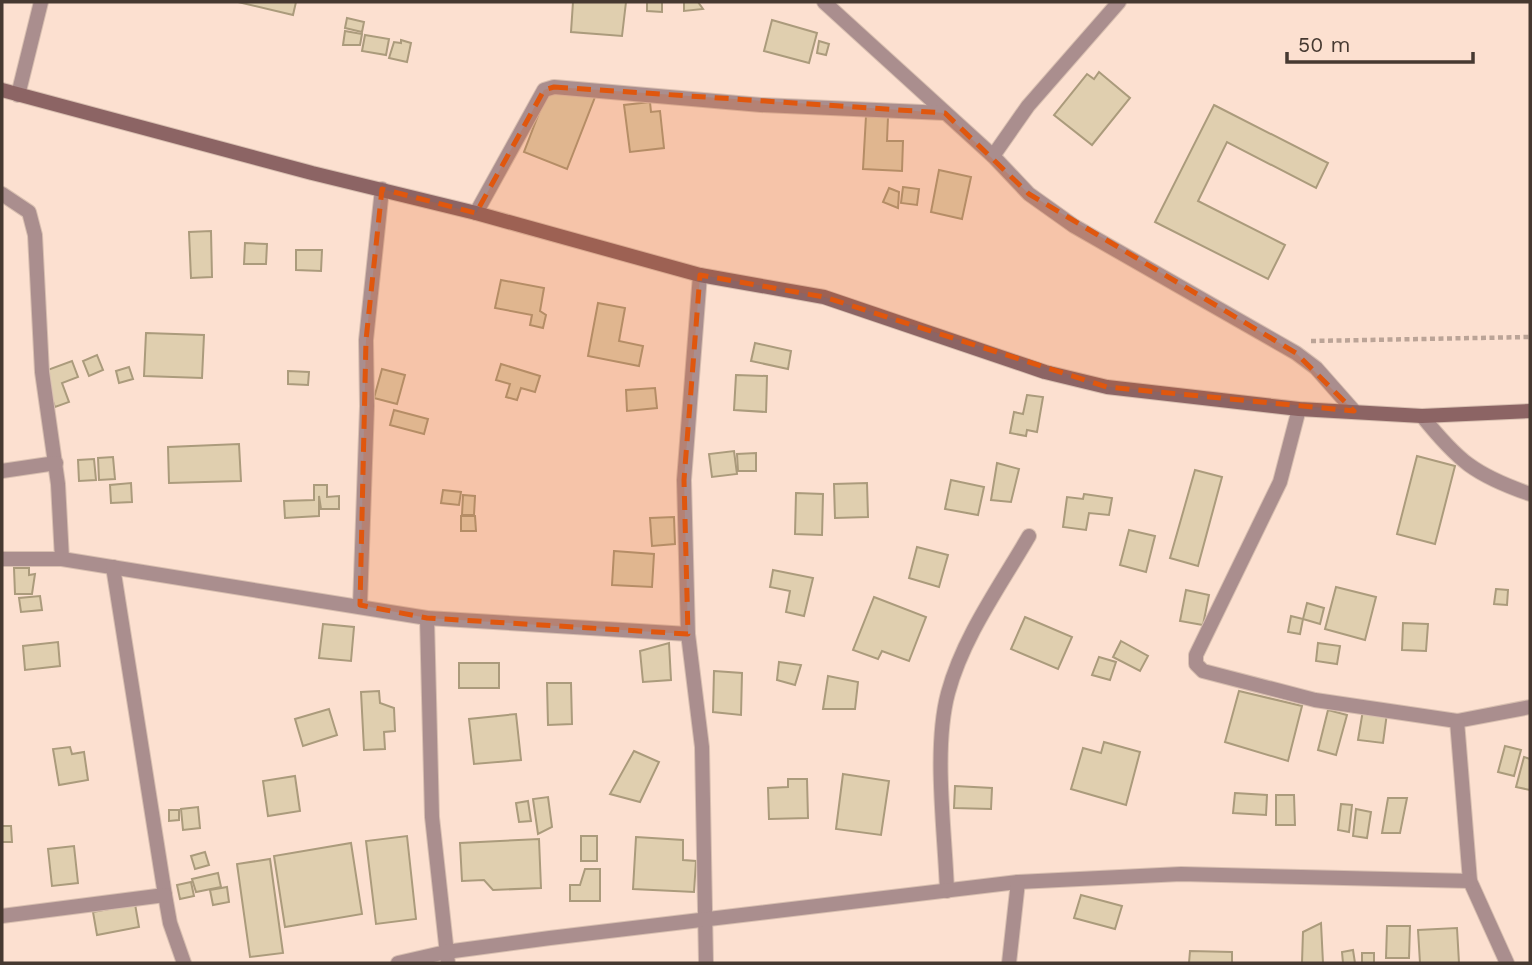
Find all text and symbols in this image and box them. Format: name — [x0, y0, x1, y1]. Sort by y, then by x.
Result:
scale bar — [1287, 21, 1472, 65]
text: 50 m — [1298, 32, 1350, 57]

